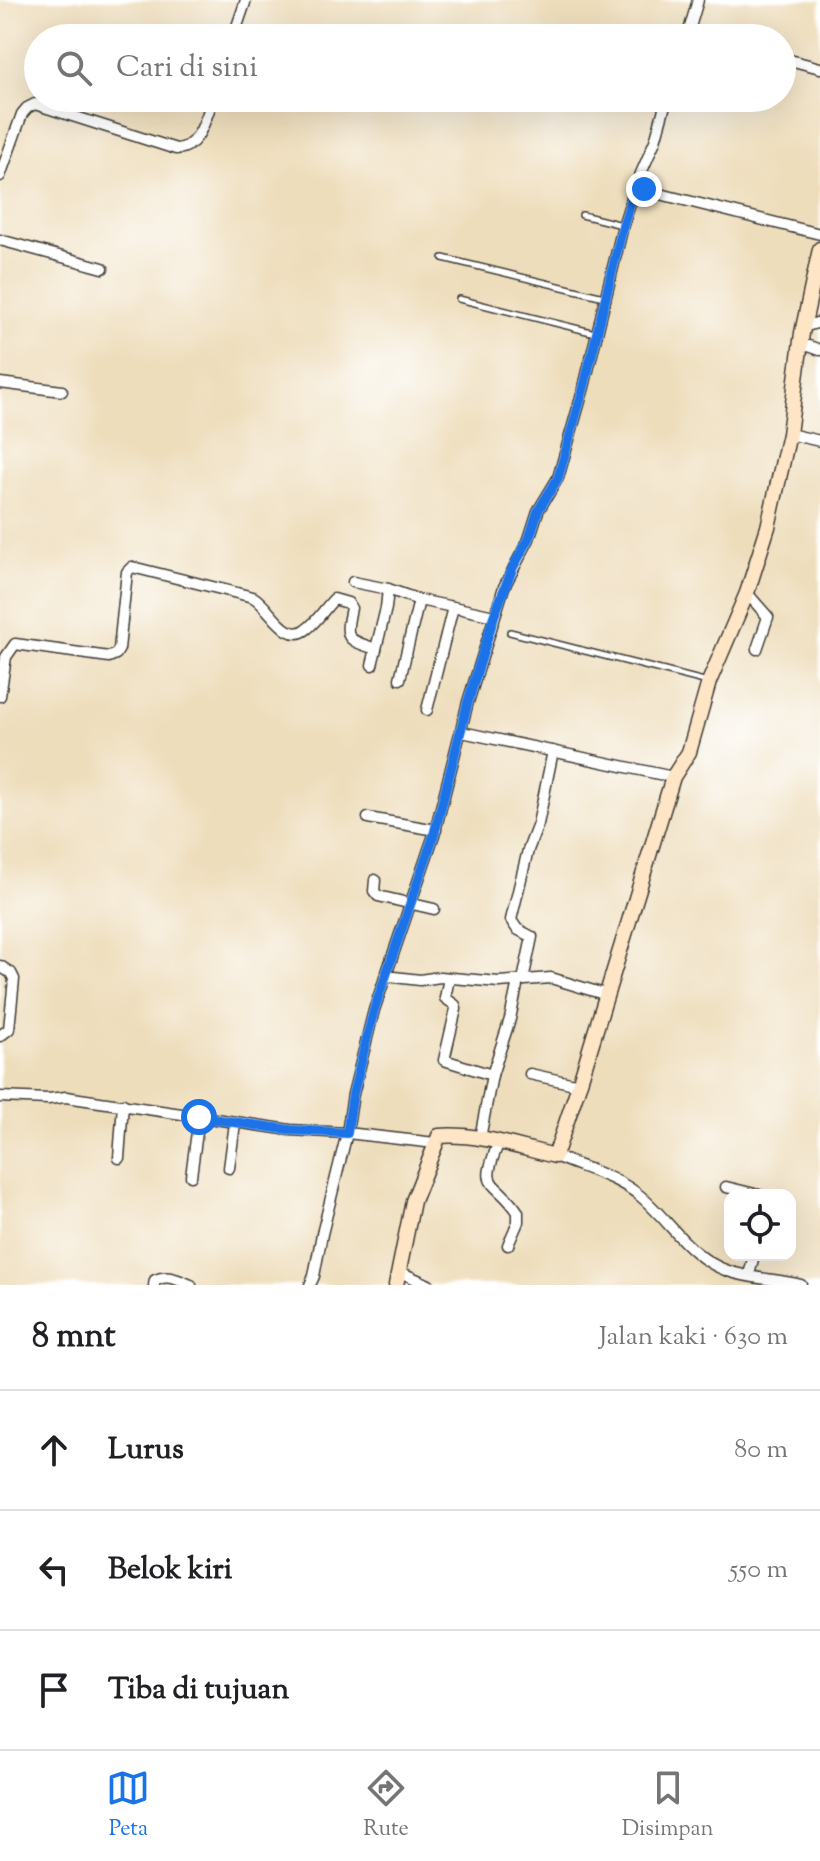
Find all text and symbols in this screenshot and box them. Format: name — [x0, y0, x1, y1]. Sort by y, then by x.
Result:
search box — [24, 24, 796, 112]
icon: search — [52, 46, 96, 90]
text: Cari di sini — [116, 47, 258, 90]
route end — [626, 171, 662, 207]
route start — [181, 1099, 217, 1135]
map controls — [724, 1189, 796, 1261]
button: locate — [724, 1189, 796, 1261]
text: 8 mnt — [32, 1313, 116, 1362]
text: Jalan kaki · 630 m — [599, 1319, 788, 1356]
icon: ahead — [32, 1428, 76, 1472]
text: Lurus — [108, 1429, 184, 1472]
text: 80 m — [734, 1432, 788, 1469]
icon: left — [32, 1548, 76, 1592]
text: Belok kiri — [108, 1549, 232, 1592]
text: 550 m — [729, 1552, 788, 1589]
icon: arrive — [32, 1668, 76, 1712]
text: Tiba di tujuan — [108, 1669, 289, 1712]
tab: Peta — [106, 1766, 150, 1846]
tab: Rute — [363, 1766, 409, 1846]
tab: Disimpan — [622, 1766, 714, 1846]

